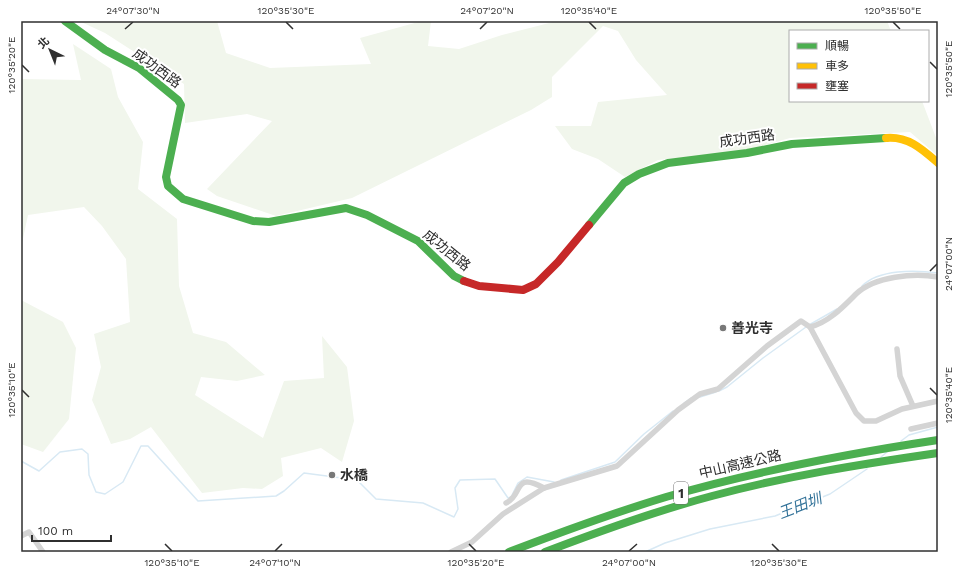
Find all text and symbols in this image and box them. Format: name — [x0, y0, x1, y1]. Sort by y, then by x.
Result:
text: 24°07'30"N — [106, 5, 160, 16]
text: 120°35'30"E — [258, 5, 315, 16]
text: 24°07'20"N — [460, 5, 514, 16]
text: 120°35'40"E — [561, 5, 617, 16]
text: 120°35'50"E — [865, 5, 922, 16]
north arrow — [30, 30, 70, 70]
legend — [789, 30, 929, 102]
text: 北 — [35, 35, 52, 52]
text: 120°35'20"E — [6, 37, 17, 94]
text: 順暢 — [825, 39, 849, 53]
text: 120°35'50"E — [943, 41, 954, 98]
street label: 成功西路 — [130, 45, 184, 91]
text: 車多 — [825, 59, 849, 73]
text: 壅塞 — [825, 79, 849, 93]
street label: 成功西路 — [718, 126, 776, 150]
street label: 成功西路 — [420, 226, 474, 274]
text: 24°07'00"N — [943, 237, 954, 291]
place label: 善光寺 — [731, 320, 773, 336]
marker: 善光寺 — [718, 323, 728, 333]
text: 120°35'10"E — [6, 362, 17, 418]
text: 120°35'40"E — [943, 367, 954, 423]
street label: 中山高速公路 — [697, 447, 783, 481]
place label: 水橋 — [340, 467, 368, 483]
marker: 水橋 — [327, 470, 337, 480]
road number: 1 — [674, 482, 688, 504]
water label: 王田圳 — [776, 489, 826, 522]
scale bar — [32, 517, 111, 543]
text: 100 m — [38, 524, 73, 538]
text: 120°35'10"E — [144, 557, 200, 568]
text: 24°07'10"N — [249, 557, 301, 568]
text: 120°35'20"E — [448, 557, 505, 568]
text: 24°07'00"N — [602, 557, 656, 568]
text: 120°35'30"E — [751, 557, 808, 568]

